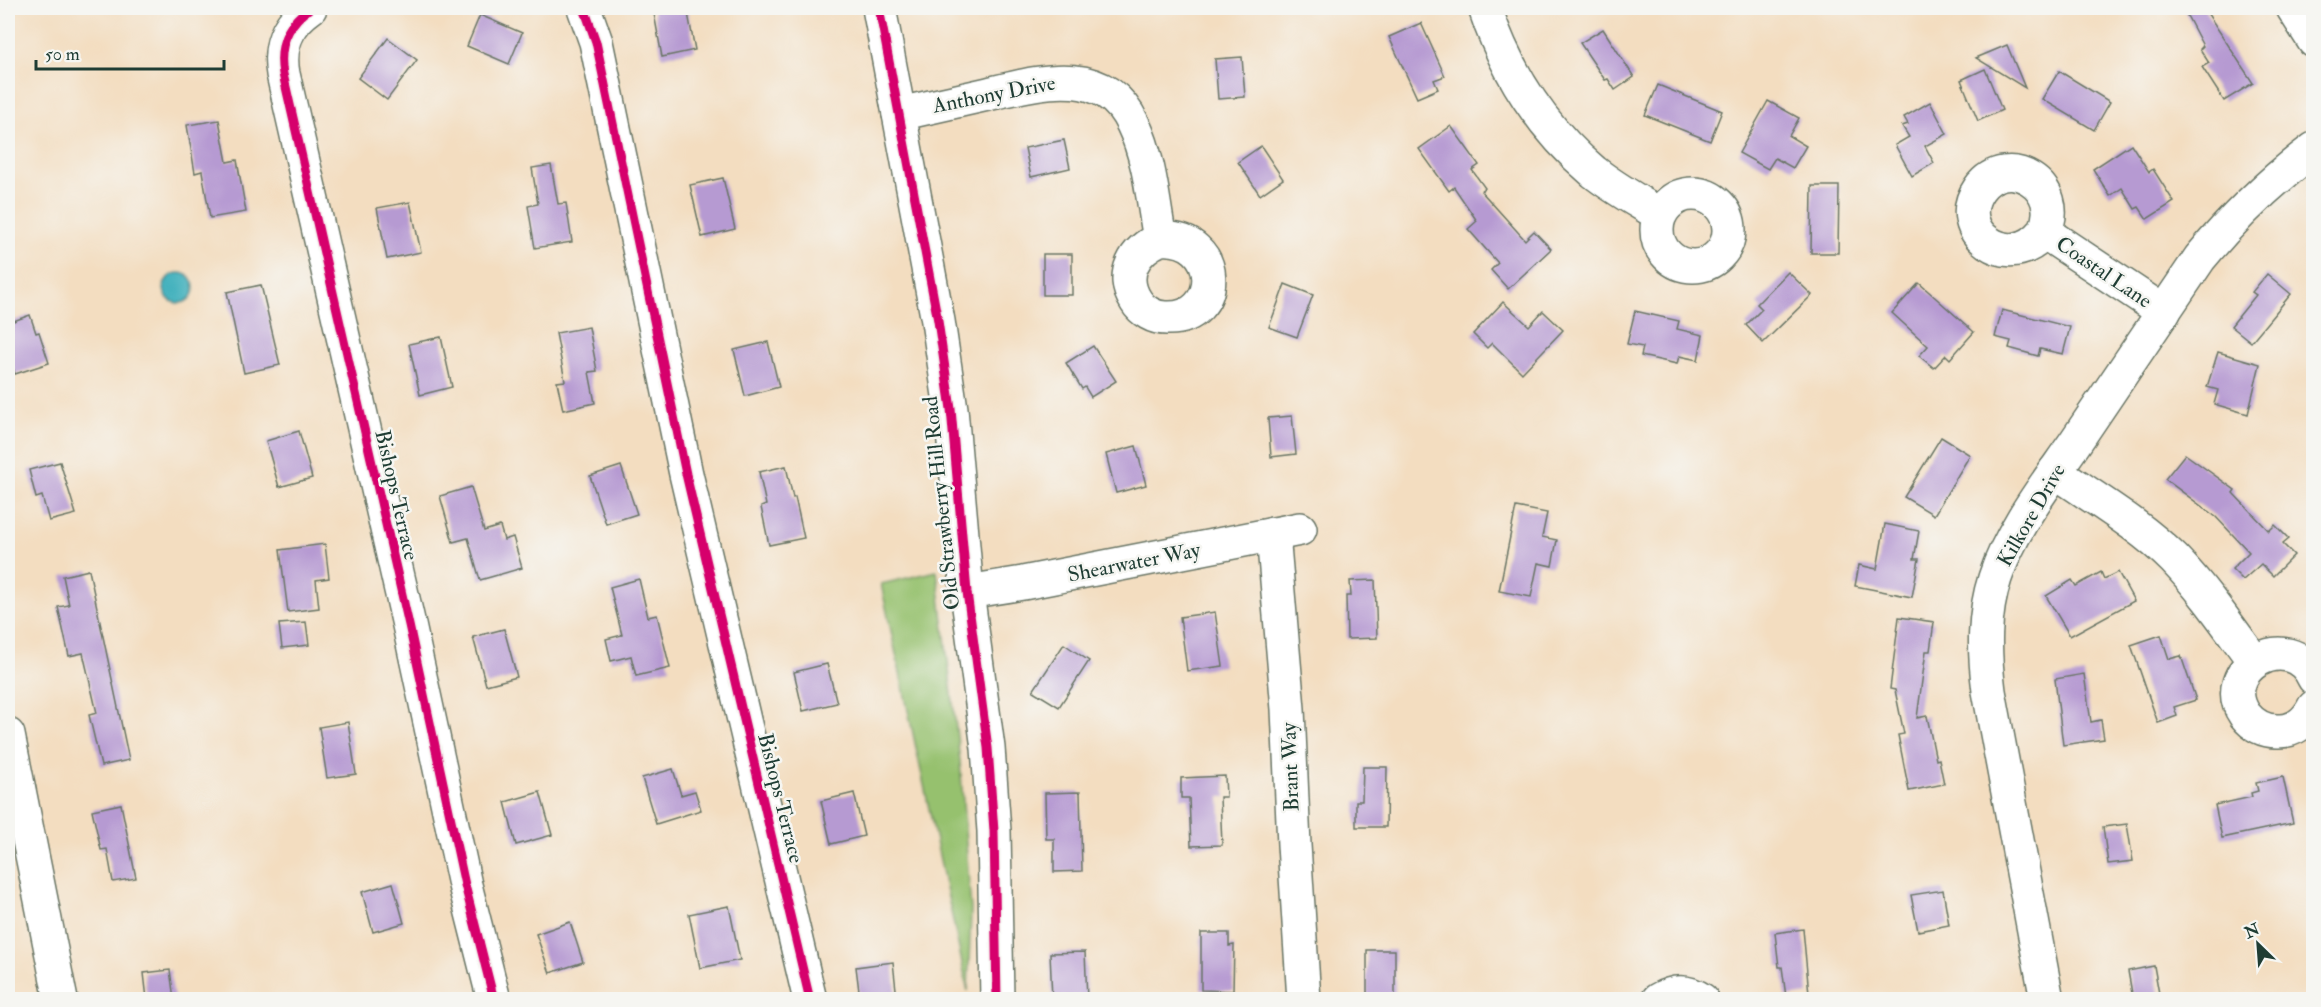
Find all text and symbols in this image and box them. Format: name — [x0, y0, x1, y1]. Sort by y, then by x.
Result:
scale bar — [36, 33, 224, 71]
text: 50 m — [45, 43, 80, 66]
street label: Anthony Drive — [930, 69, 1058, 120]
street label: Coastal Lane — [2051, 230, 2157, 314]
street label: Old Strawberry Hill Road — [917, 394, 966, 611]
street label: Bishops Terrace — [368, 427, 425, 563]
street label: Kilkore Drive — [1991, 459, 2072, 572]
street label: Shearwater Way — [1066, 536, 1203, 589]
street label: Brant Way — [1275, 721, 1306, 812]
street label: Bishops Terrace — [751, 730, 810, 866]
north arrow — [2228, 914, 2288, 974]
text: N — [2240, 919, 2263, 944]

